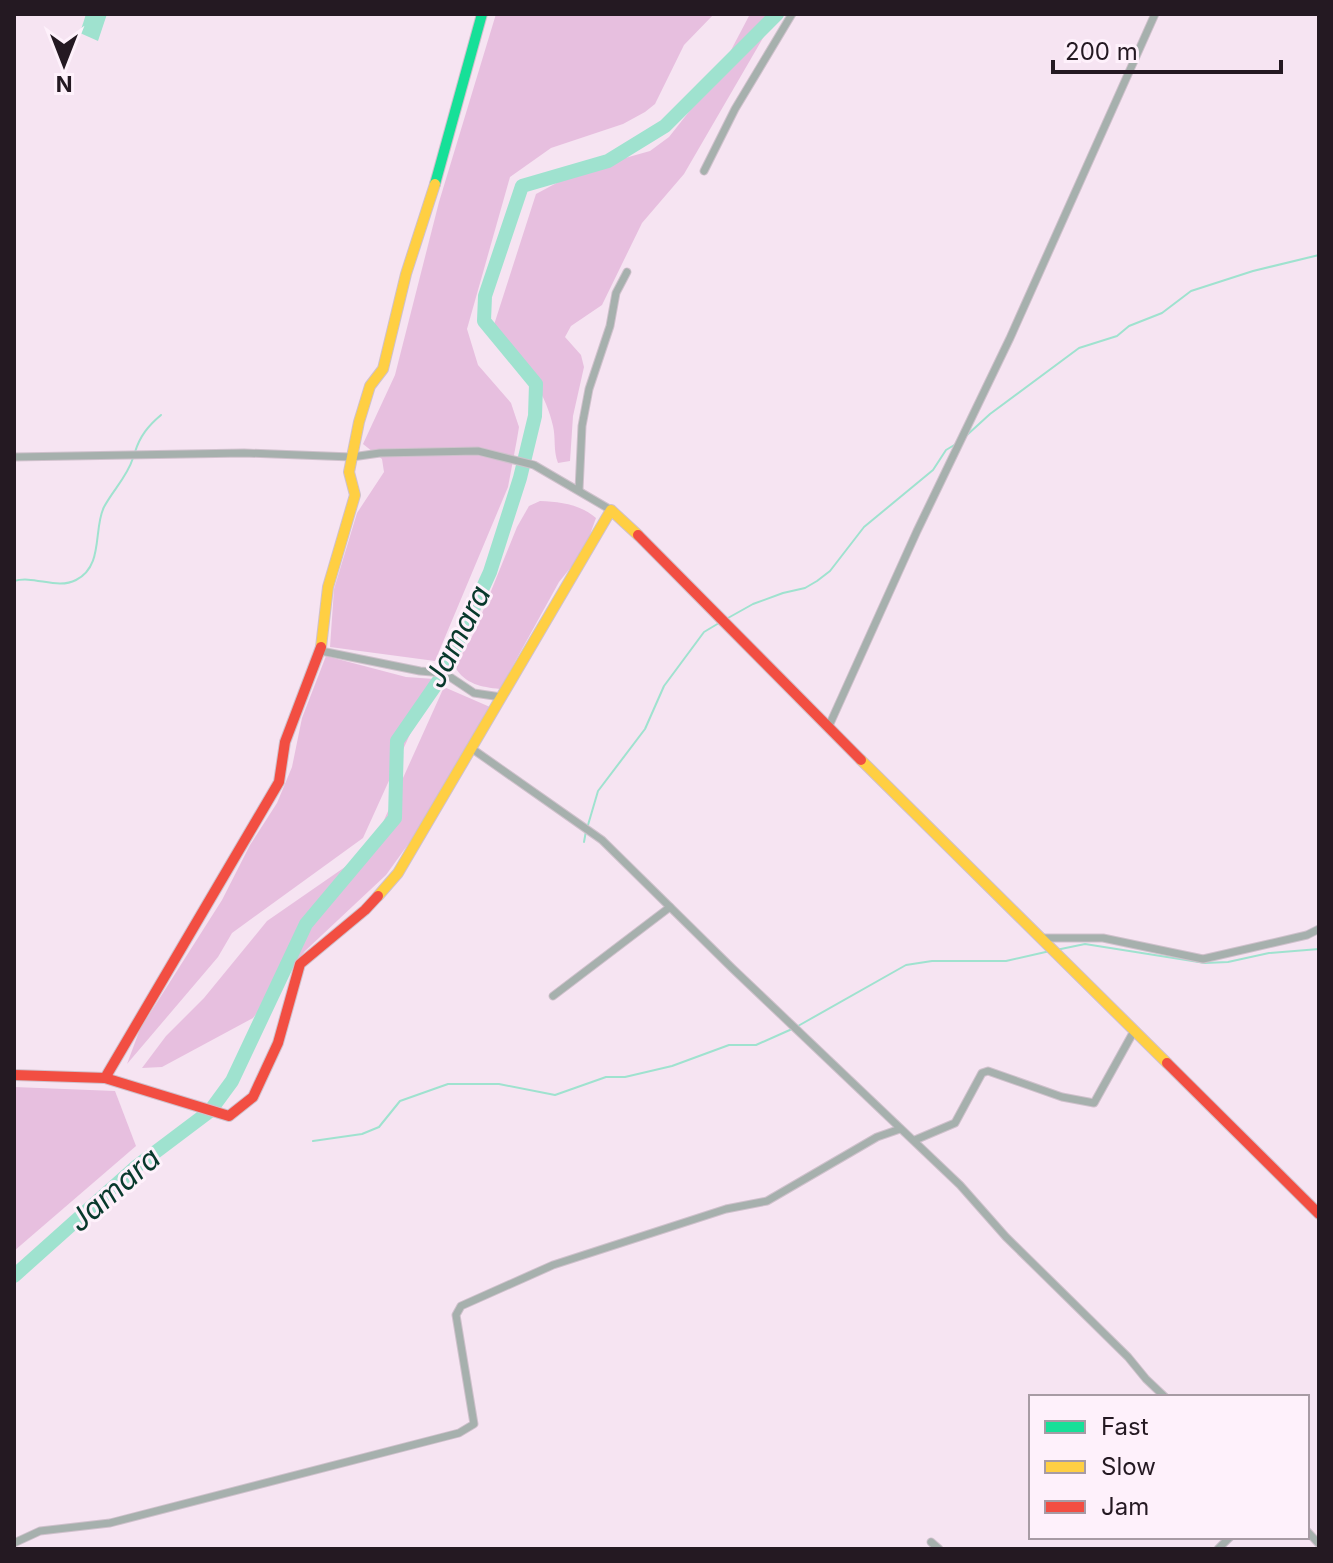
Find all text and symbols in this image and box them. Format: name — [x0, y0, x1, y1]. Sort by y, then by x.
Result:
north arrow — [24, 24, 104, 104]
scale bar — [1053, 24, 1281, 74]
text: 200 m — [1065, 37, 1138, 66]
text: N — [56, 71, 72, 97]
water label: Jamara — [416, 579, 498, 693]
water label: Jamara — [61, 1140, 167, 1238]
legend — [1029, 1395, 1309, 1539]
text: Fast — [1101, 1412, 1149, 1441]
text: Slow — [1101, 1452, 1156, 1481]
text: Jam — [1101, 1492, 1149, 1521]

